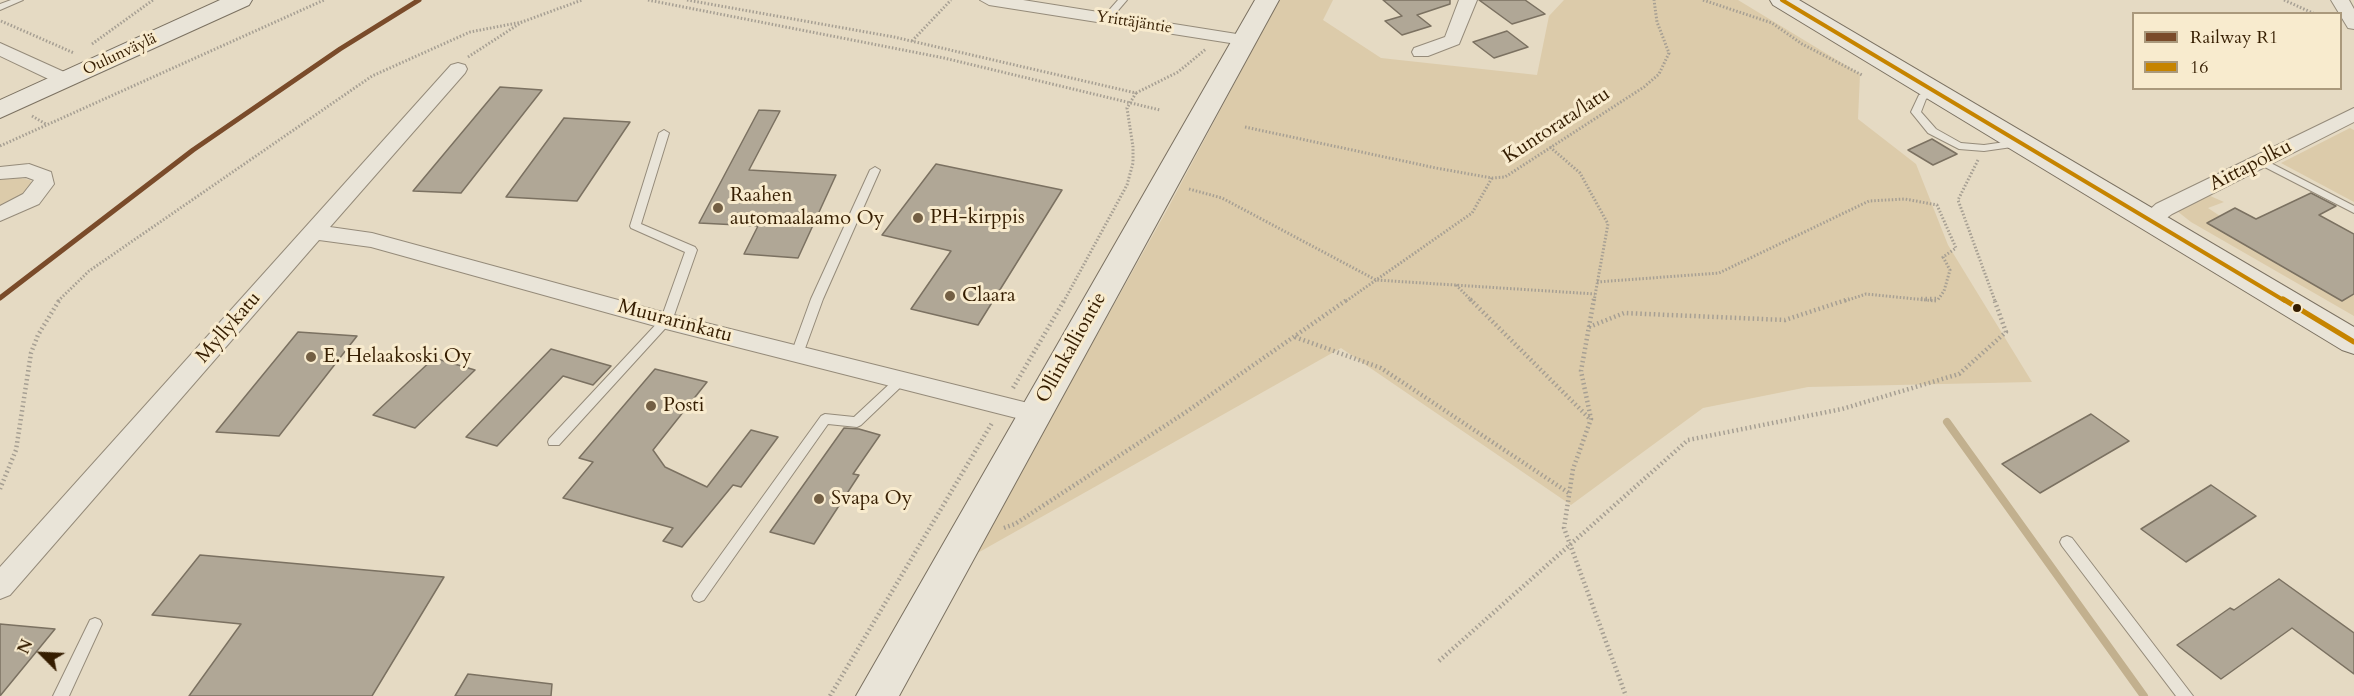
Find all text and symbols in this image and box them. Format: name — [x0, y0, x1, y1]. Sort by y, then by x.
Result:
street label: Yrittäjäntie — [1095, 8, 1173, 38]
legend — [2132, 12, 2342, 90]
text: Railway R1 — [2190, 25, 2278, 50]
street label: Oulunväylä — [80, 30, 160, 80]
text: 16 — [2190, 55, 2208, 80]
street label: Kuntorata/latu — [1499, 83, 1615, 169]
street label: Aittapolku — [2206, 135, 2296, 197]
place label: Raahen automaalaamo Oy — [730, 184, 884, 231]
marker: Raahen automaalaamo Oy — [711, 201, 725, 215]
place label: PH-kirppis — [930, 206, 1025, 230]
marker: PH-kirppis — [911, 211, 925, 225]
place label: Claara — [962, 284, 1016, 308]
street label: Myllykatu — [191, 287, 267, 369]
street label: Ollinkalliontie — [1032, 288, 1112, 408]
marker: Claara — [943, 289, 957, 303]
street label: Muurarinkatu — [615, 295, 735, 349]
unlabelled marker — [2291, 302, 2303, 314]
place label: E. Helaakoski Oy — [323, 345, 472, 369]
marker: E. Helaakoski Oy — [304, 350, 318, 364]
place label: Posti — [663, 394, 704, 418]
marker: Posti — [644, 399, 658, 413]
place label: Svapa Oy — [831, 487, 912, 511]
marker: Svapa Oy — [812, 492, 826, 506]
north arrow — [12, 624, 72, 684]
text: N — [13, 636, 38, 658]

